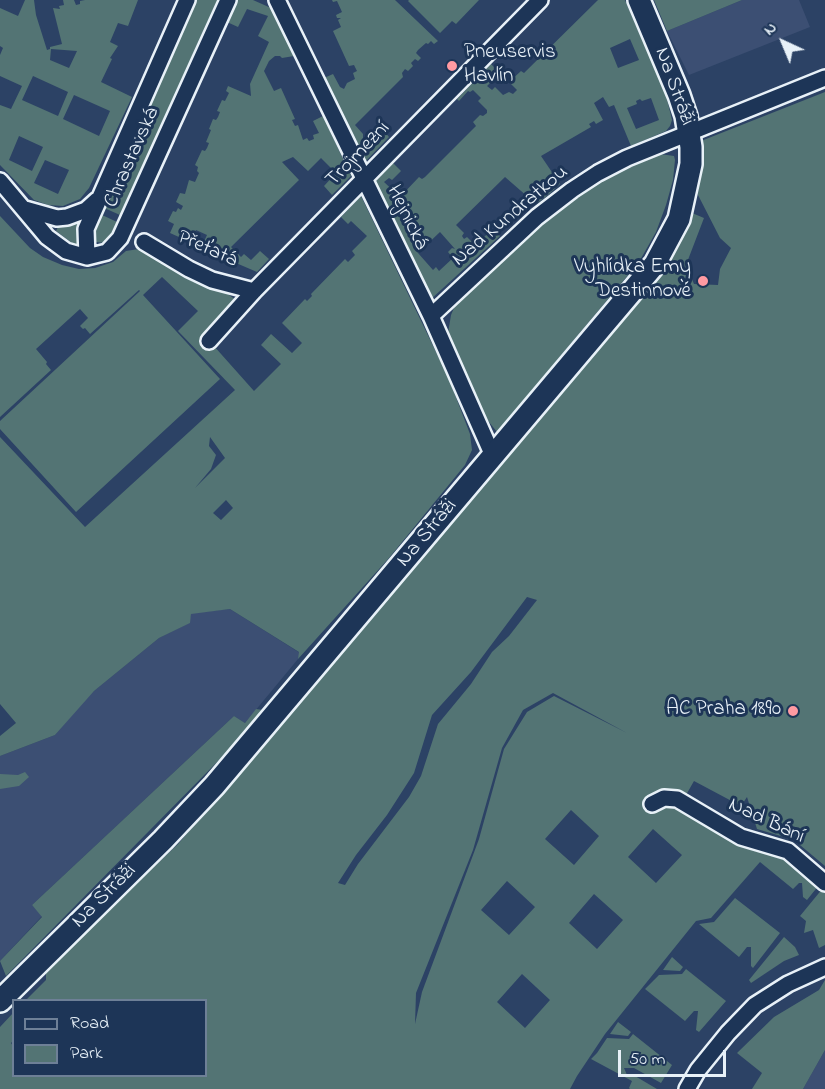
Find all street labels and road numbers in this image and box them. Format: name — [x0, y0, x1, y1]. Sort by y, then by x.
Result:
street label: Na Stráži — [647, 45, 699, 129]
street label: Chrastavská — [100, 104, 166, 212]
street label: Trojmezní — [321, 117, 397, 193]
street label: Nad Kundratkou — [448, 161, 574, 273]
street label: Hejnická — [380, 181, 432, 255]
street label: Přeťatá — [173, 226, 241, 274]
street label: Na Stráži — [392, 495, 464, 573]
street label: Nad Bání — [724, 793, 808, 851]
street label: Na Stráži — [67, 859, 143, 935]

